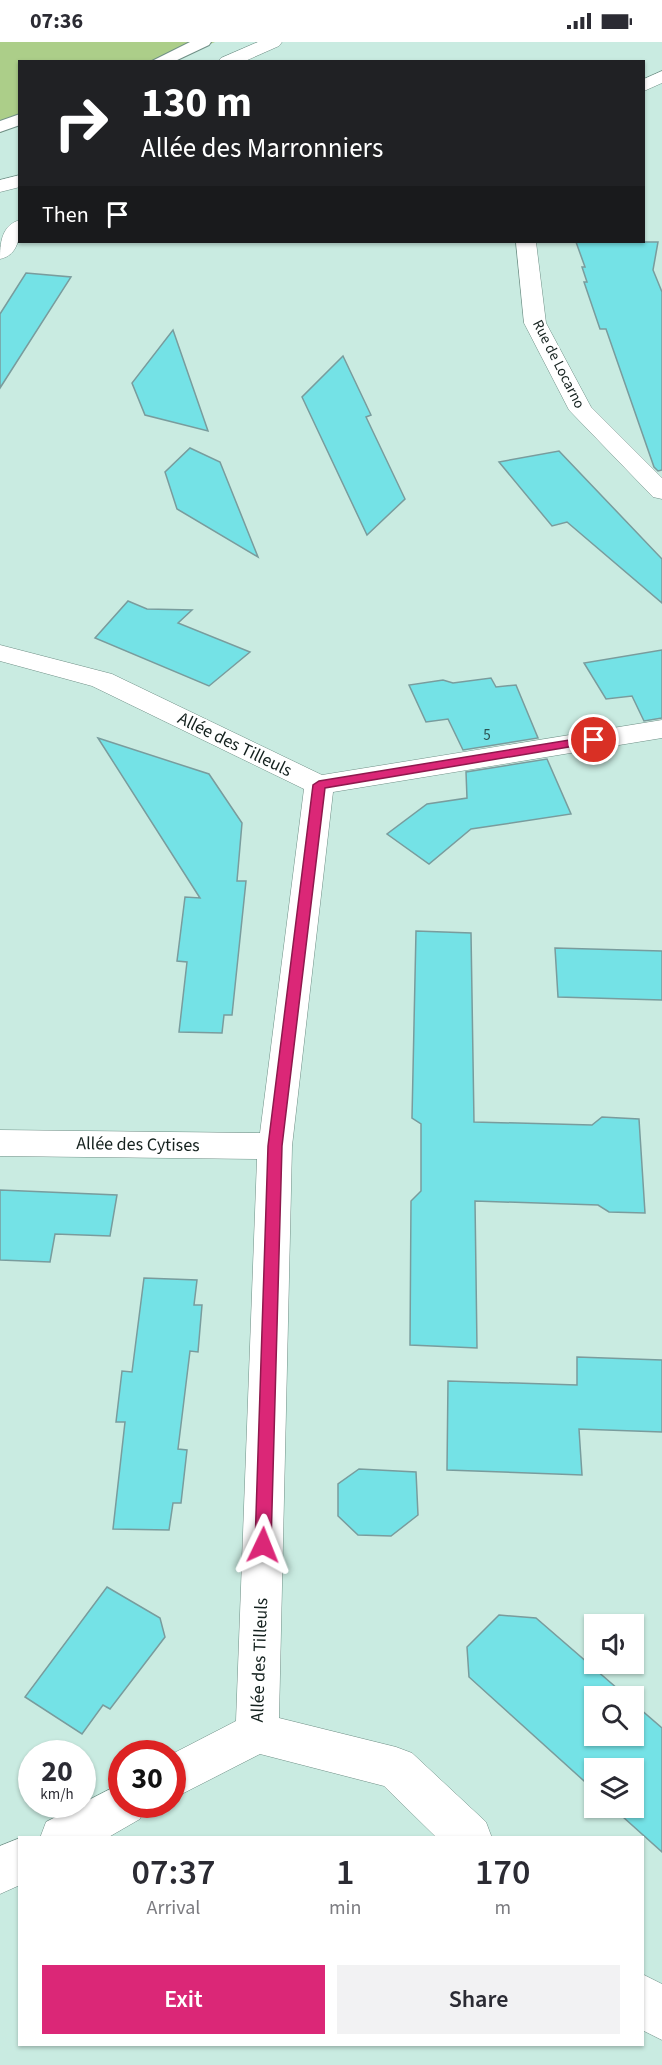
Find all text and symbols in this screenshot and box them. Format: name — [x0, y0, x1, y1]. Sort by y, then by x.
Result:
text: 07:36 — [30, 5, 83, 37]
text: 130 m — [141, 73, 252, 133]
icon: right — [42, 84, 120, 162]
text: Allée des Marronniers — [141, 129, 383, 168]
icon: arrive — [101, 198, 134, 231]
text: Then — [42, 199, 89, 231]
street label: Rue de Locarno — [527, 316, 590, 412]
street label: Allée des Tilleuls — [173, 706, 296, 783]
pin — [568, 714, 619, 765]
icon: arrive — [577, 723, 610, 756]
house number: 5 — [483, 725, 491, 746]
street label: Allée des Cytises — [76, 1131, 200, 1158]
position arrow — [231, 1513, 295, 1577]
street label: Allée des Tilleuls — [245, 1597, 274, 1723]
map controls — [584, 1614, 644, 1818]
button: sound — [584, 1614, 644, 1674]
button: search — [584, 1686, 644, 1746]
speed limit sign: 30 — [108, 1740, 186, 1818]
text: 20 — [41, 1750, 73, 1793]
button: layers — [584, 1758, 644, 1818]
text: km/h — [40, 1784, 74, 1805]
text: 07:37 — [132, 1847, 215, 1898]
text: 1 — [336, 1847, 354, 1898]
text: 170 — [475, 1847, 530, 1898]
text: Arrival — [147, 1894, 200, 1922]
text: min — [329, 1894, 361, 1922]
text: m — [494, 1894, 511, 1922]
button: Exit — [42, 1965, 325, 2034]
button: Share — [337, 1965, 620, 2034]

